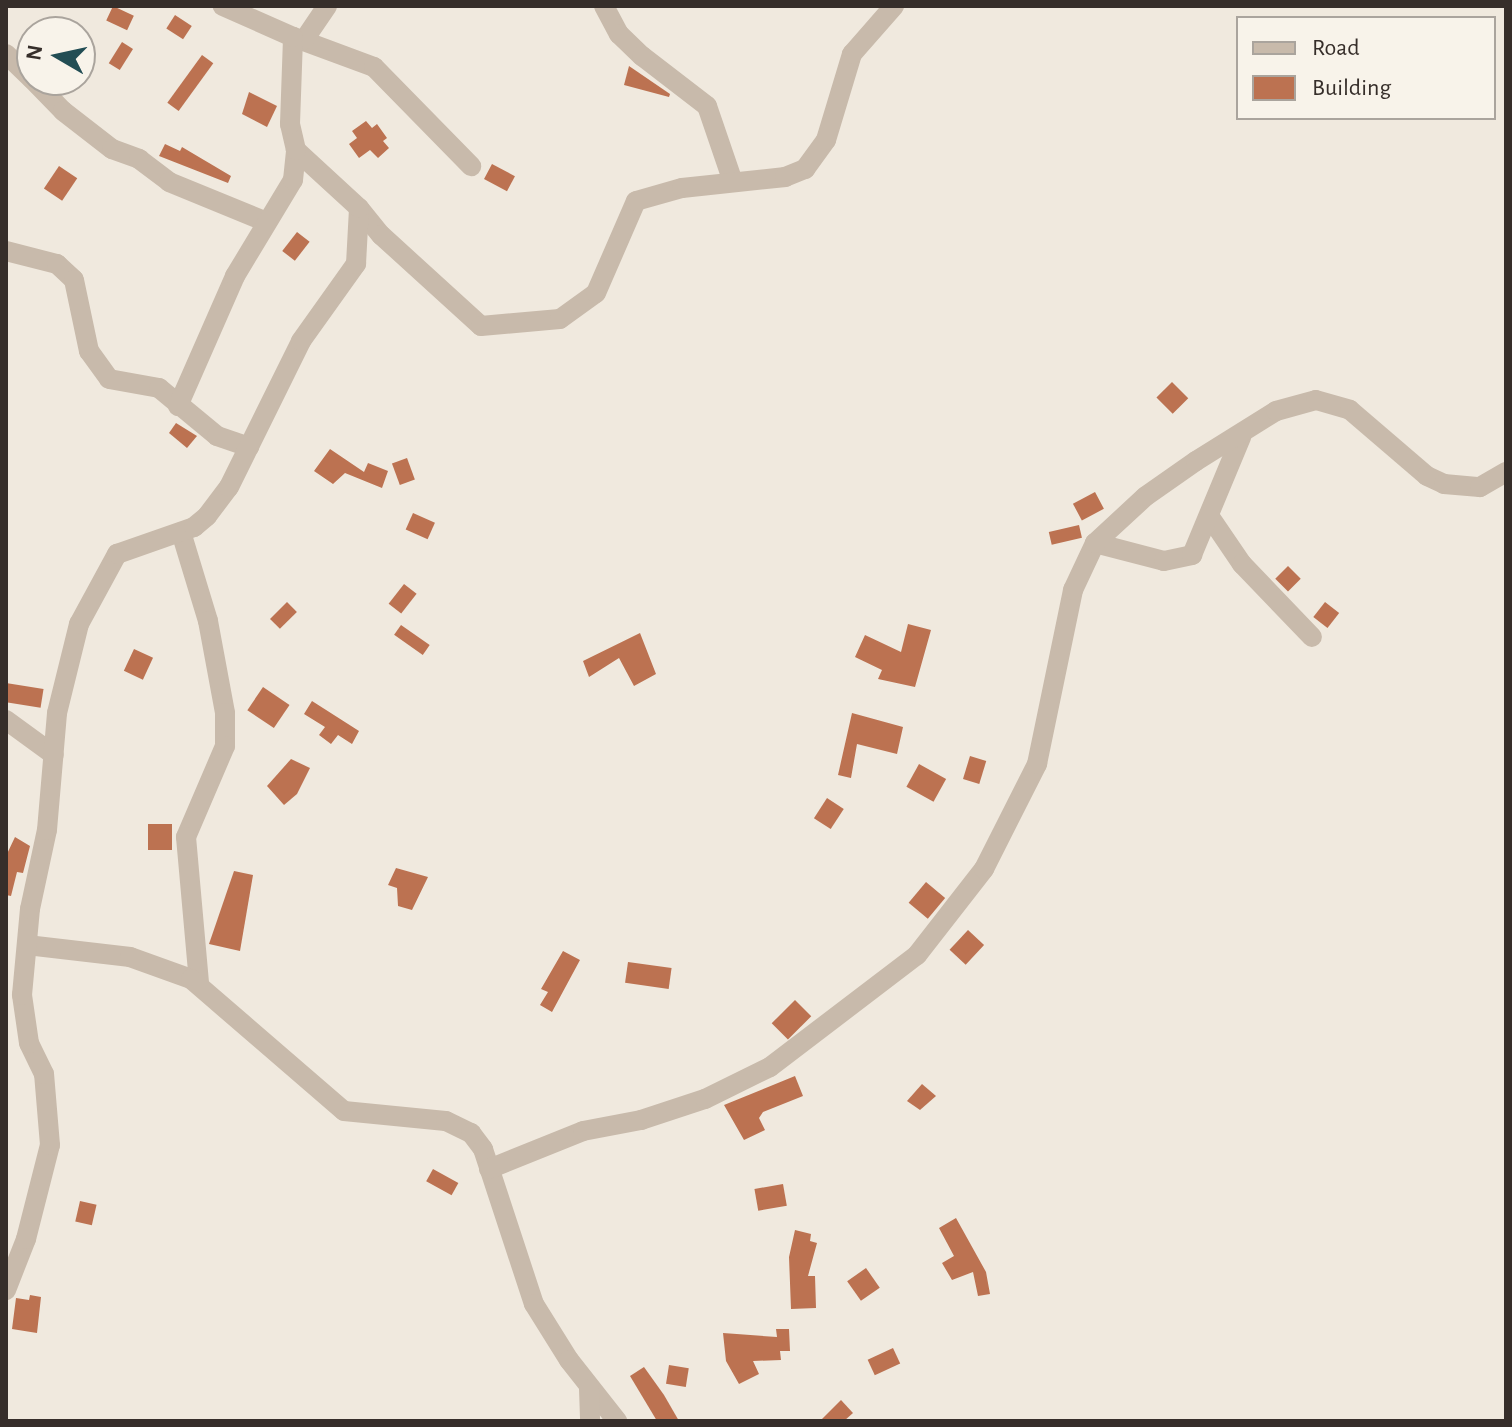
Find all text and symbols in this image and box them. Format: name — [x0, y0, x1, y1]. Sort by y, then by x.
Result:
north arrow — [16, 16, 96, 96]
legend — [1236, 16, 1496, 120]
text: Road — [1312, 36, 1360, 60]
text: N — [22, 43, 46, 62]
text: Building — [1312, 76, 1391, 100]

